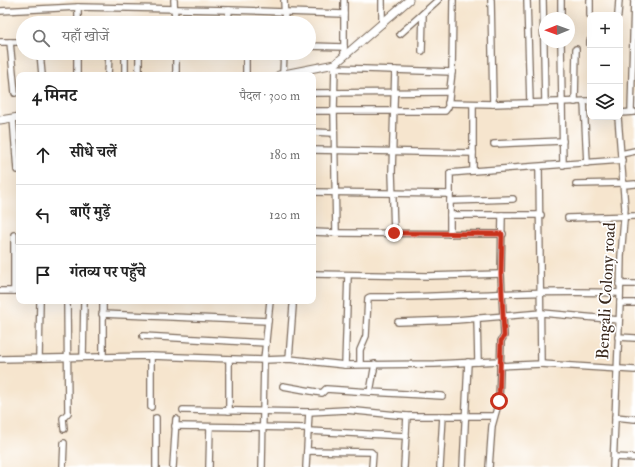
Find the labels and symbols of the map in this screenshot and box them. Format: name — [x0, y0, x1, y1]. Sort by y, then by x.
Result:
north arrow — [539, 12, 575, 48]
street label: Bengali Colony road — [592, 221, 621, 360]
route end — [385, 224, 403, 242]
route start — [490, 392, 508, 410]

